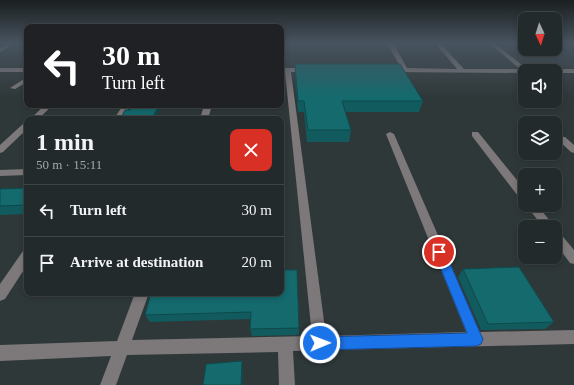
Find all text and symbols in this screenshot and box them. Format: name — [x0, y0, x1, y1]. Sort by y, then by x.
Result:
north arrow — [518, 12, 562, 56]
map controls — [518, 12, 562, 264]
icon: left — [36, 40, 88, 92]
text: 30 m — [102, 40, 160, 71]
button: sound — [518, 64, 562, 108]
text: Turn left — [102, 73, 165, 93]
button: layers — [518, 116, 562, 160]
text: 1 min — [36, 129, 94, 155]
button: close — [230, 129, 272, 171]
text: 50 m · 15:11 — [36, 157, 102, 172]
button: + — [518, 168, 562, 212]
icon: left — [36, 200, 58, 222]
text: Turn left — [70, 202, 127, 218]
text: 30 m — [242, 202, 272, 218]
button: − — [518, 220, 562, 264]
pin — [422, 235, 456, 269]
icon: arrive — [428, 241, 450, 263]
icon: arrive — [36, 252, 58, 274]
text: Arrive at destination — [70, 254, 203, 270]
text: 20 m — [242, 254, 272, 270]
position arrow — [299, 322, 341, 364]

